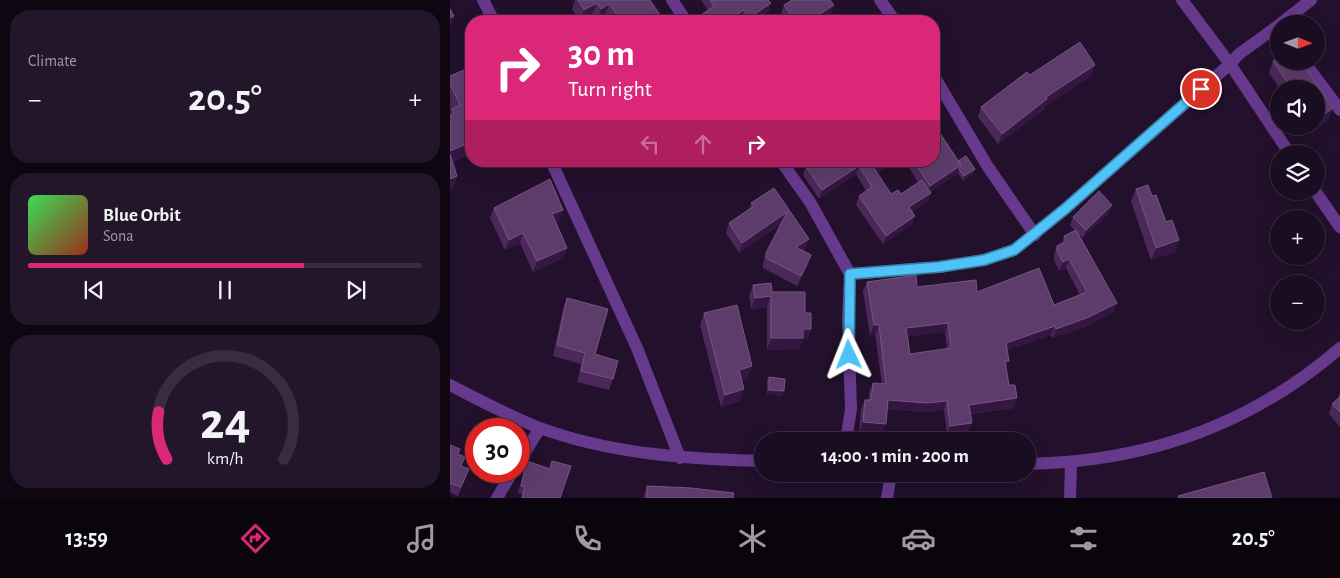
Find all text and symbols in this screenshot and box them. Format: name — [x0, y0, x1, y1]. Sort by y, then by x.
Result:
north arrow — [1270, 15, 1325, 70]
map controls — [1270, 15, 1325, 330]
icon: right — [485, 35, 550, 100]
text: 30 m — [568, 37, 635, 72]
text: Climate — [28, 53, 77, 69]
pin — [1180, 68, 1222, 110]
icon: arrive — [1187, 75, 1215, 103]
text: Turn right — [568, 78, 652, 100]
text: 20.5° — [188, 80, 262, 118]
button: sound — [1270, 80, 1325, 135]
text: − — [28, 86, 41, 114]
text: + — [409, 86, 422, 114]
icon: left — [636, 130, 664, 158]
icon: ahead — [689, 130, 717, 158]
icon: right — [742, 130, 770, 158]
button: layers — [1270, 145, 1325, 200]
text: Blue Orbit — [103, 206, 181, 225]
button: + — [1270, 210, 1325, 265]
text: Sona — [103, 228, 134, 244]
button: − — [1270, 275, 1325, 330]
icon: previous — [80, 276, 108, 304]
icon: pause — [211, 276, 239, 304]
icon: next — [342, 276, 370, 304]
position arrow — [822, 328, 874, 380]
text: 24 — [200, 396, 250, 448]
speed limit sign: 30 — [465, 418, 530, 483]
text: 14:00 · 1 min · 200 m — [821, 447, 969, 466]
text: km/h — [207, 450, 243, 468]
icon: directions — [238, 521, 273, 556]
icon: music — [404, 521, 439, 556]
icon: phone — [570, 521, 605, 556]
icon: climate — [735, 521, 770, 556]
icon: car — [901, 521, 936, 556]
icon: filters — [1066, 521, 1101, 556]
text: 13:59 — [65, 527, 108, 549]
text: 20.5° — [1232, 527, 1275, 549]

